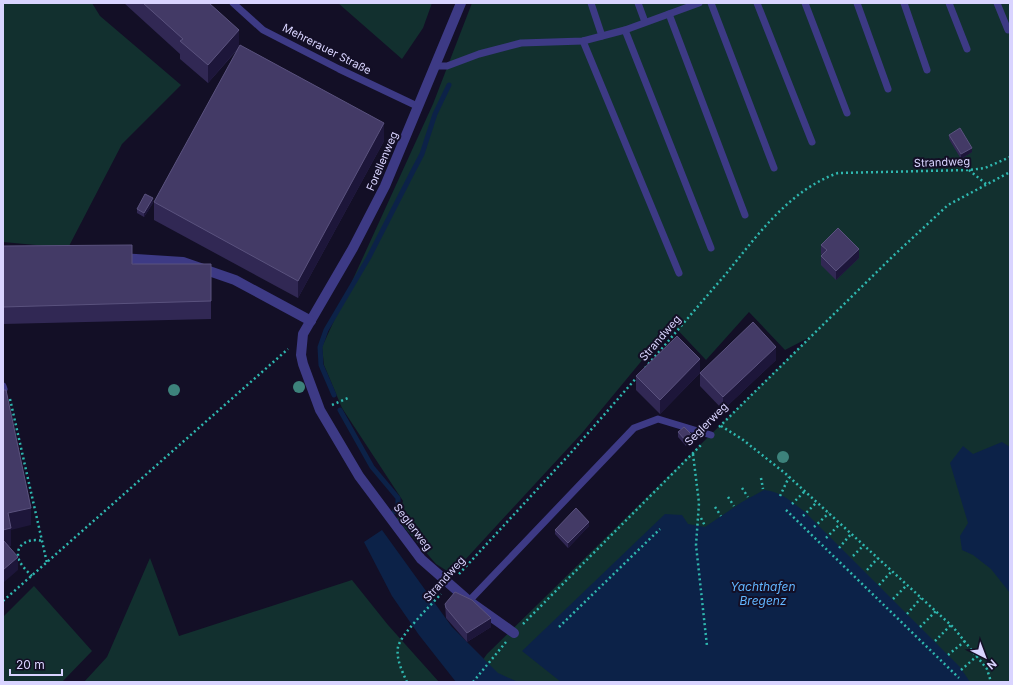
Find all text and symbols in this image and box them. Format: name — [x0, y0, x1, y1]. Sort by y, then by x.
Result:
street label: Mehrerauer Straße — [280, 21, 374, 77]
street label: Forellenweg — [363, 129, 401, 193]
street label: Strandweg — [914, 154, 970, 170]
street label: Strandweg — [636, 312, 684, 364]
street label: Seglerweg — [681, 399, 731, 449]
street label: Seglerweg — [391, 501, 435, 553]
street label: Strandweg — [420, 553, 468, 605]
water label: Yachthafen Bregenz — [730, 579, 796, 608]
north arrow — [965, 637, 1005, 677]
scale bar — [10, 651, 62, 677]
text: N — [984, 656, 999, 672]
text: 20 m — [16, 657, 45, 672]

